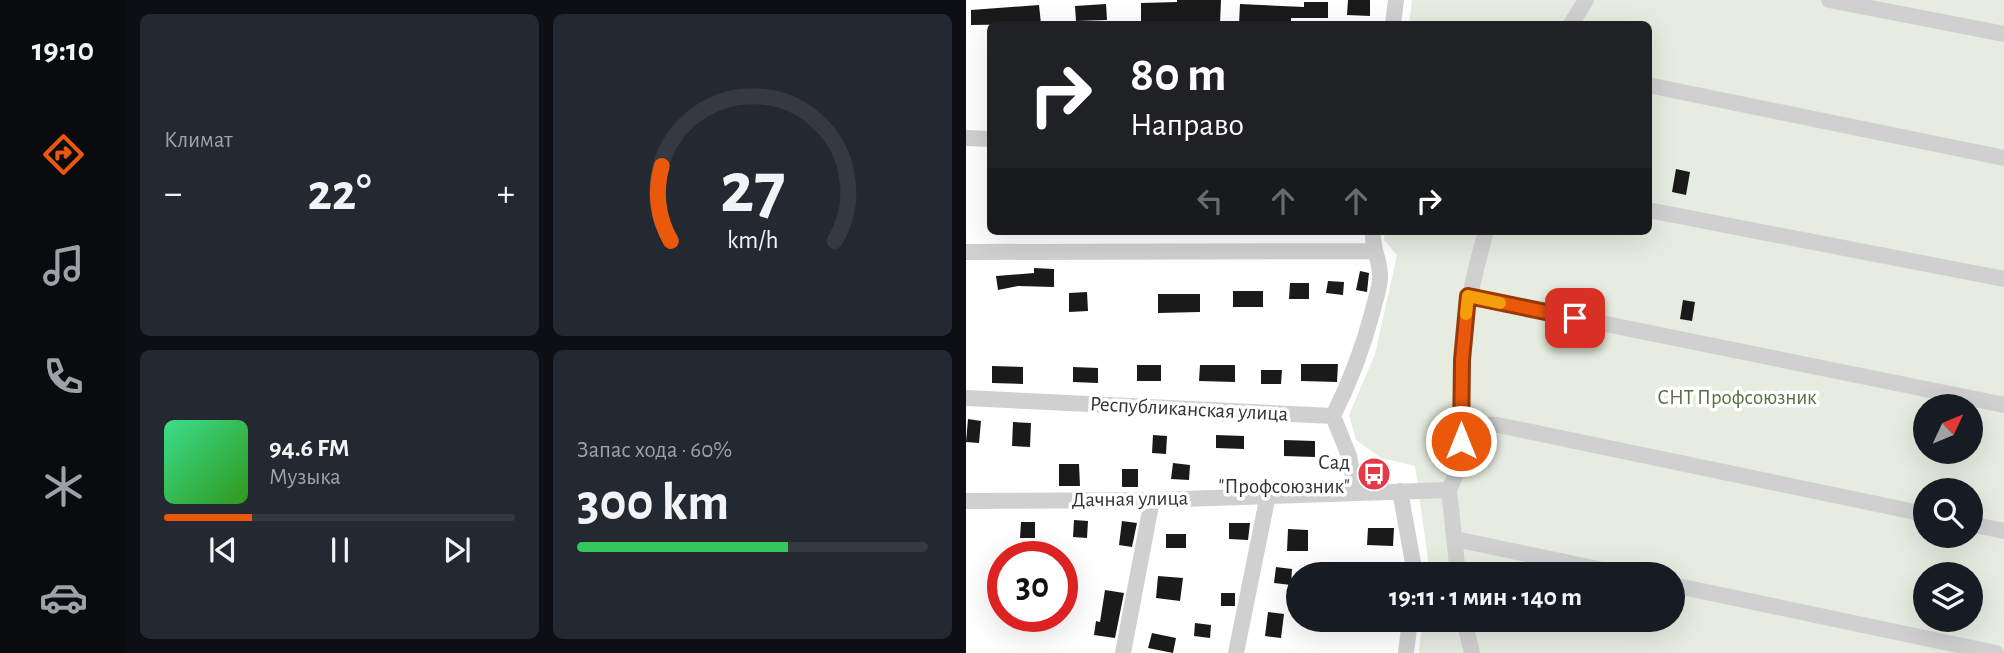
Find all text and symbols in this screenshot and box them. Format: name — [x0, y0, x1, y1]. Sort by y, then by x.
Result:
text: 19:10 — [32, 34, 94, 66]
icon: right — [1015, 49, 1106, 140]
text: 80 m — [1130, 51, 1227, 100]
text: Направо — [1130, 109, 1244, 141]
text: Климат — [164, 129, 233, 152]
icon: directions — [39, 130, 88, 179]
text: 27 — [720, 153, 785, 226]
text: 22° — [307, 167, 372, 219]
text: − — [164, 175, 182, 213]
text: + — [497, 175, 515, 213]
icon: left — [1191, 182, 1229, 220]
icon: ahead — [1264, 182, 1302, 220]
icon: ahead — [1337, 182, 1375, 220]
icon: right — [1410, 182, 1448, 220]
text: km/h — [727, 228, 778, 253]
icon: music — [39, 241, 88, 290]
pin — [1545, 288, 1605, 348]
icon: arrive — [1556, 299, 1594, 337]
icon: phone — [39, 352, 88, 401]
park label: СНТ Профсоюзник — [1657, 387, 1817, 408]
street label: Республиканская улица — [1089, 393, 1289, 425]
north arrow — [1913, 394, 1983, 464]
map controls — [1913, 394, 1983, 632]
position arrow — [1424, 404, 1498, 478]
text: 94.6 FM — [269, 435, 349, 461]
text: Запас хода · 60% — [577, 439, 732, 462]
place label: Сад "Профсоюзник" — [1219, 452, 1350, 497]
bus stop icon: Сад "Профсоюзник" — [1355, 455, 1393, 493]
icon: climate — [39, 462, 88, 511]
text: Музыка — [269, 466, 341, 489]
text: 300 km — [577, 477, 729, 529]
button: search — [1913, 478, 1983, 548]
street label: Дачная улица — [1072, 487, 1189, 511]
icon: previous — [204, 531, 242, 569]
icon: pause — [321, 531, 359, 569]
icon: next — [438, 531, 476, 569]
speed limit sign: 30 — [987, 541, 1078, 632]
button: layers — [1913, 562, 1983, 632]
icon: car — [39, 573, 88, 622]
text: 19:11 · 1 мин · 140 m — [1389, 584, 1582, 610]

